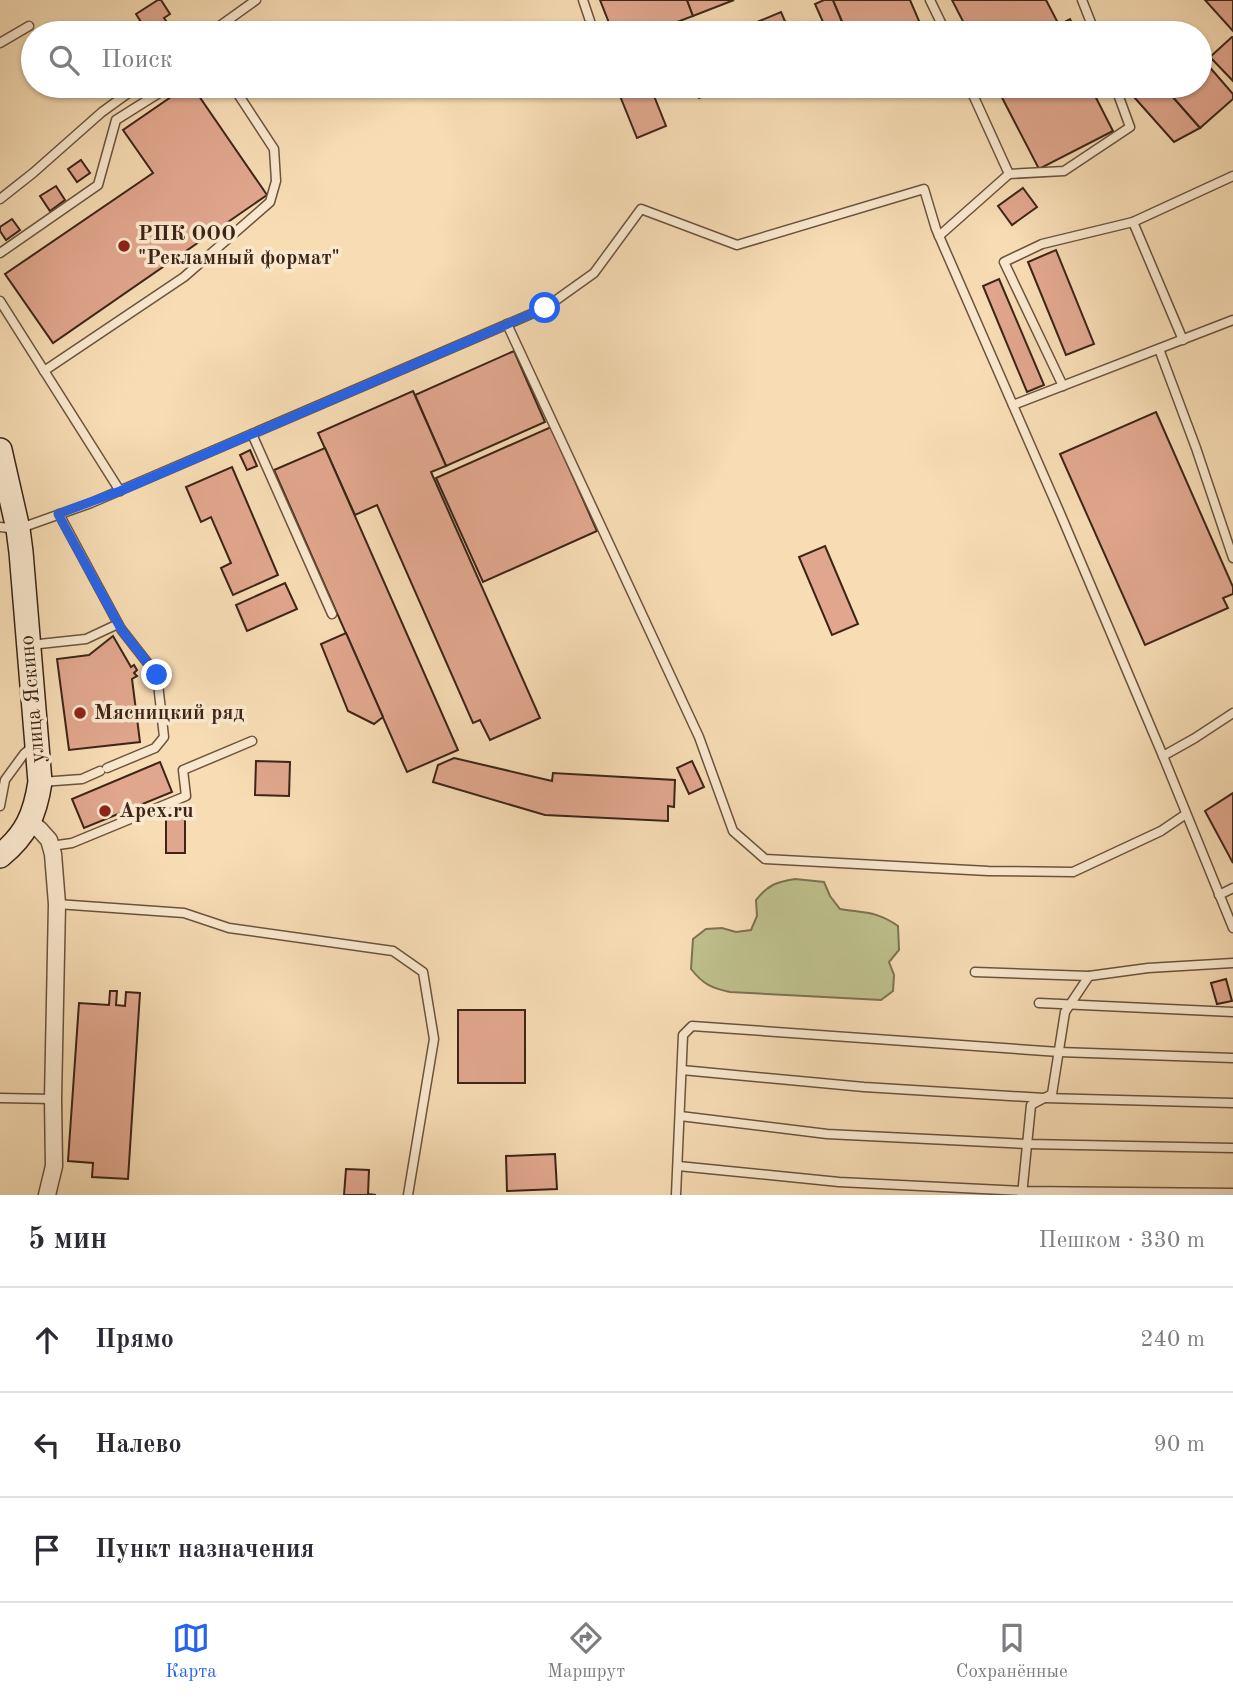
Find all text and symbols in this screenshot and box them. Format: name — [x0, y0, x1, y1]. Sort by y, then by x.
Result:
search box — [21, 21, 1212, 98]
icon: search — [45, 41, 83, 79]
text: Поиск — [101, 47, 173, 73]
place label: РПК ООО "Рекламный формат" — [138, 224, 340, 269]
marker: РПК ООО "Рекламный формат" — [116, 238, 132, 254]
route start — [529, 292, 560, 323]
street label: улица Яскино — [17, 634, 49, 764]
route end — [141, 659, 172, 690]
place label: Мясницкий ряд — [94, 703, 245, 724]
marker: Мясницкий ряд — [72, 705, 88, 721]
place label: Apex.ru — [119, 801, 194, 822]
marker: Apex.ru — [97, 803, 113, 819]
text: 5 мин — [28, 1225, 107, 1255]
text: Пешком · 330 m — [1039, 1229, 1205, 1252]
icon: ahead — [28, 1321, 66, 1359]
text: Прямо — [95, 1327, 174, 1353]
text: 240 m — [1140, 1328, 1205, 1351]
icon: left — [28, 1426, 66, 1464]
text: Налево — [95, 1432, 182, 1458]
text: 90 m — [1154, 1433, 1205, 1456]
icon: arrive — [28, 1531, 66, 1569]
text: Пункт назначения — [95, 1537, 314, 1563]
tab: Карта — [165, 1619, 217, 1684]
tab: Маршрут — [547, 1619, 625, 1684]
tab: Сохранённые — [956, 1619, 1068, 1684]

